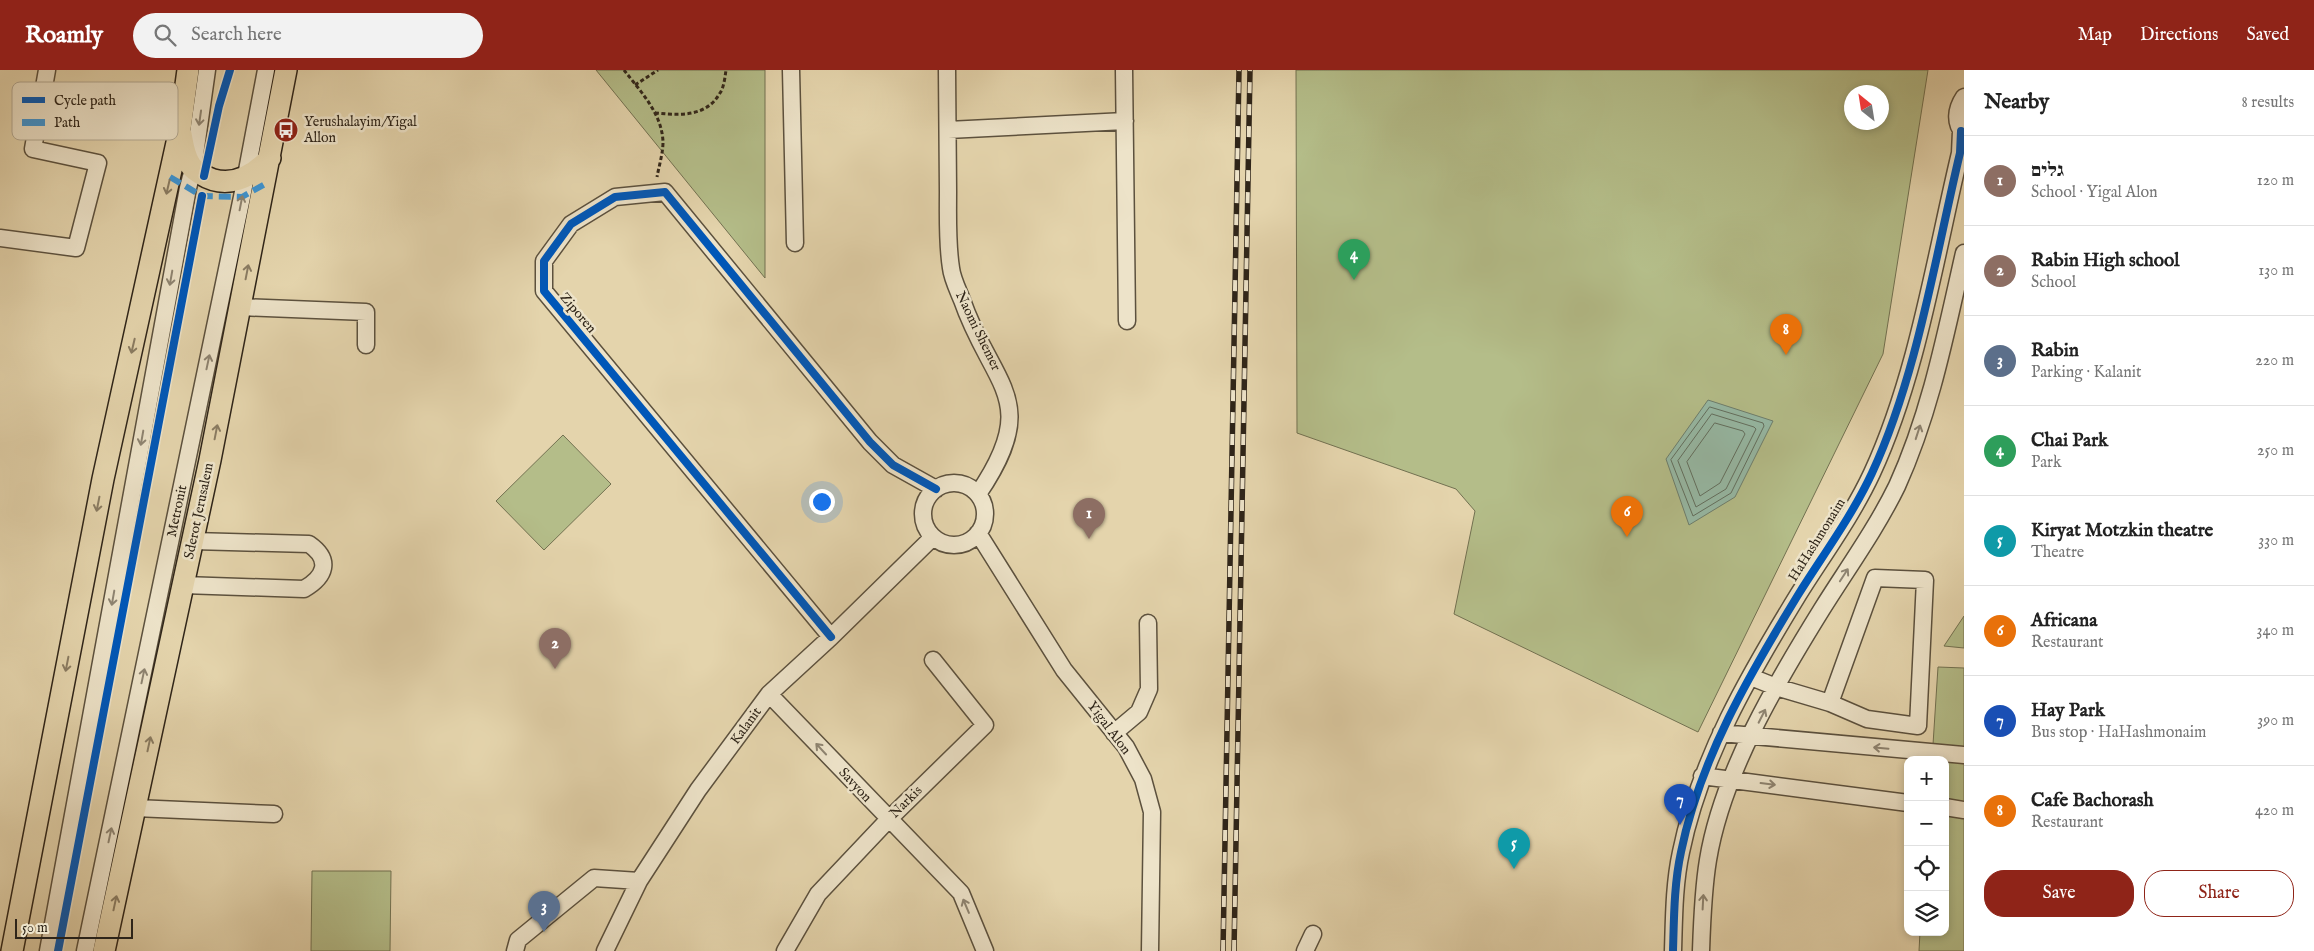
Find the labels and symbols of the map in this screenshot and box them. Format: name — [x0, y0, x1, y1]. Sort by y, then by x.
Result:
legend — [12, 82, 178, 140]
north arrow — [1844, 85, 1889, 130]
text: Cycle path — [54, 92, 116, 110]
one-way arrow — [195, 110, 205, 126]
place label: Yerushalayim/Yigal Allon — [303, 113, 417, 147]
text: Path — [54, 114, 81, 132]
bus stop icon: Yerushalayim/Yigal Allon — [273, 117, 299, 143]
one-way arrow — [163, 179, 172, 195]
one-way arrow — [237, 196, 246, 212]
pin: 4 — [1338, 239, 1370, 280]
one-way arrow — [243, 265, 252, 281]
one-way arrow — [166, 270, 176, 286]
street label: Naomi Shemer — [951, 288, 1005, 374]
street label: Ziporen — [556, 289, 601, 337]
pin: 8 — [1770, 314, 1802, 355]
one-way arrow — [128, 337, 137, 353]
one-way arrow — [204, 355, 213, 371]
one-way arrow — [211, 424, 221, 440]
one-way arrow — [1914, 424, 1924, 440]
one-way arrow — [137, 430, 146, 446]
street label: Sderot Jerusalem — [180, 461, 218, 561]
street label: Metronit — [163, 483, 191, 539]
your location — [809, 489, 835, 515]
street label: HaHashmonaim — [1784, 495, 1850, 585]
one-way arrow — [93, 496, 102, 512]
pin: 6 — [1611, 496, 1643, 537]
pin: 1 — [1073, 498, 1105, 539]
one-way arrow — [1839, 569, 1849, 583]
one-way arrow — [107, 589, 117, 605]
pin: 2 — [539, 628, 571, 669]
one-way arrow — [62, 655, 72, 671]
one-way arrow — [138, 668, 148, 684]
street label: Yigal Alon — [1083, 698, 1135, 759]
street label: Kalanit — [726, 704, 766, 748]
one-way arrow — [1757, 708, 1767, 723]
one-way arrow — [145, 737, 154, 753]
one-way arrow — [815, 743, 827, 755]
one-way arrow — [1873, 744, 1889, 753]
street label: Savyon — [834, 764, 876, 806]
one-way arrow — [1759, 780, 1775, 790]
street label: Narkis — [886, 782, 926, 822]
pin: 7 — [1664, 784, 1696, 825]
one-way arrow — [105, 827, 115, 843]
pin: 5 — [1498, 828, 1530, 869]
pin: 3 — [528, 891, 560, 932]
one-way arrow — [1699, 895, 1708, 911]
one-way arrow — [110, 896, 120, 912]
one-way arrow — [961, 899, 971, 914]
scale bar — [15, 916, 132, 939]

